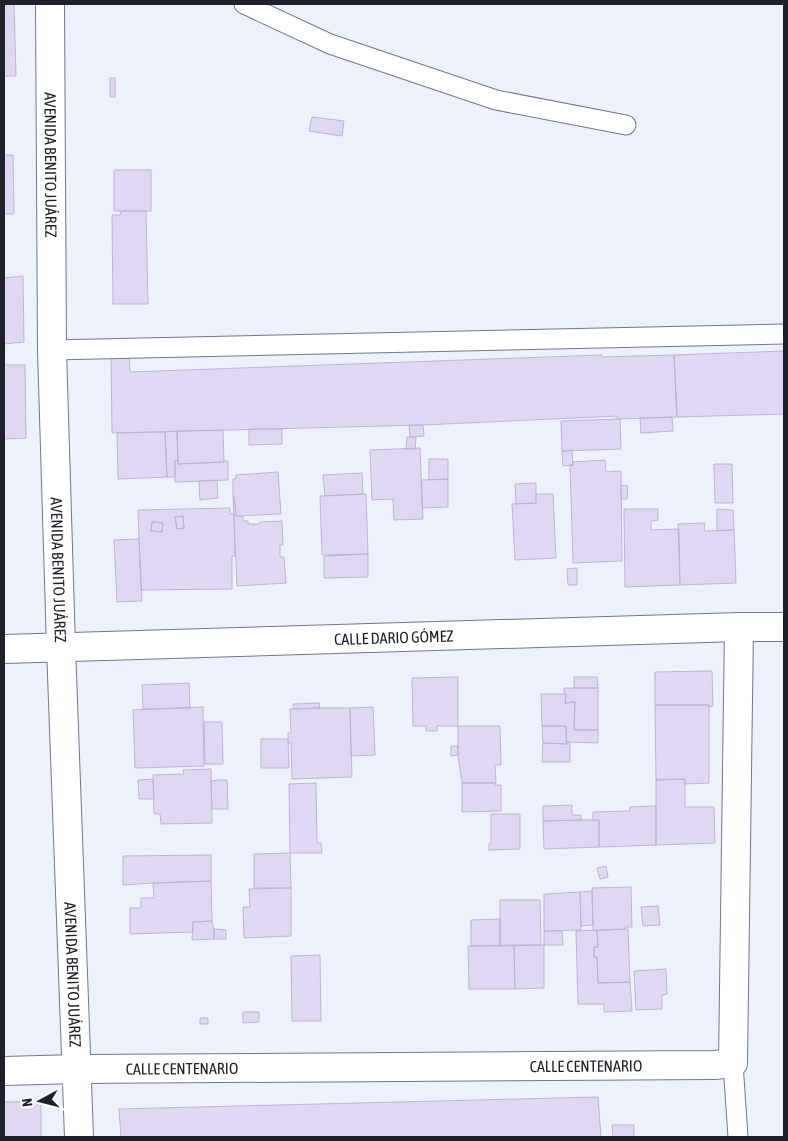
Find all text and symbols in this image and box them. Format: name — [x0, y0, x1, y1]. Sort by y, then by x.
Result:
street label: AVENIDA BENITO JUÁREZ — [42, 92, 60, 238]
street label: AVENIDA BENITO JUÁREZ — [47, 497, 70, 643]
street label: CALLE DARIO GÓMEZ — [334, 627, 454, 648]
street label: AVENIDA BENITO JUÁREZ — [61, 902, 85, 1048]
street label: CALLE CENTENARIO — [530, 1056, 642, 1075]
street label: CALLE CENTENARIO — [126, 1059, 238, 1078]
north arrow — [15, 1076, 65, 1126]
text: N — [19, 1098, 36, 1108]

